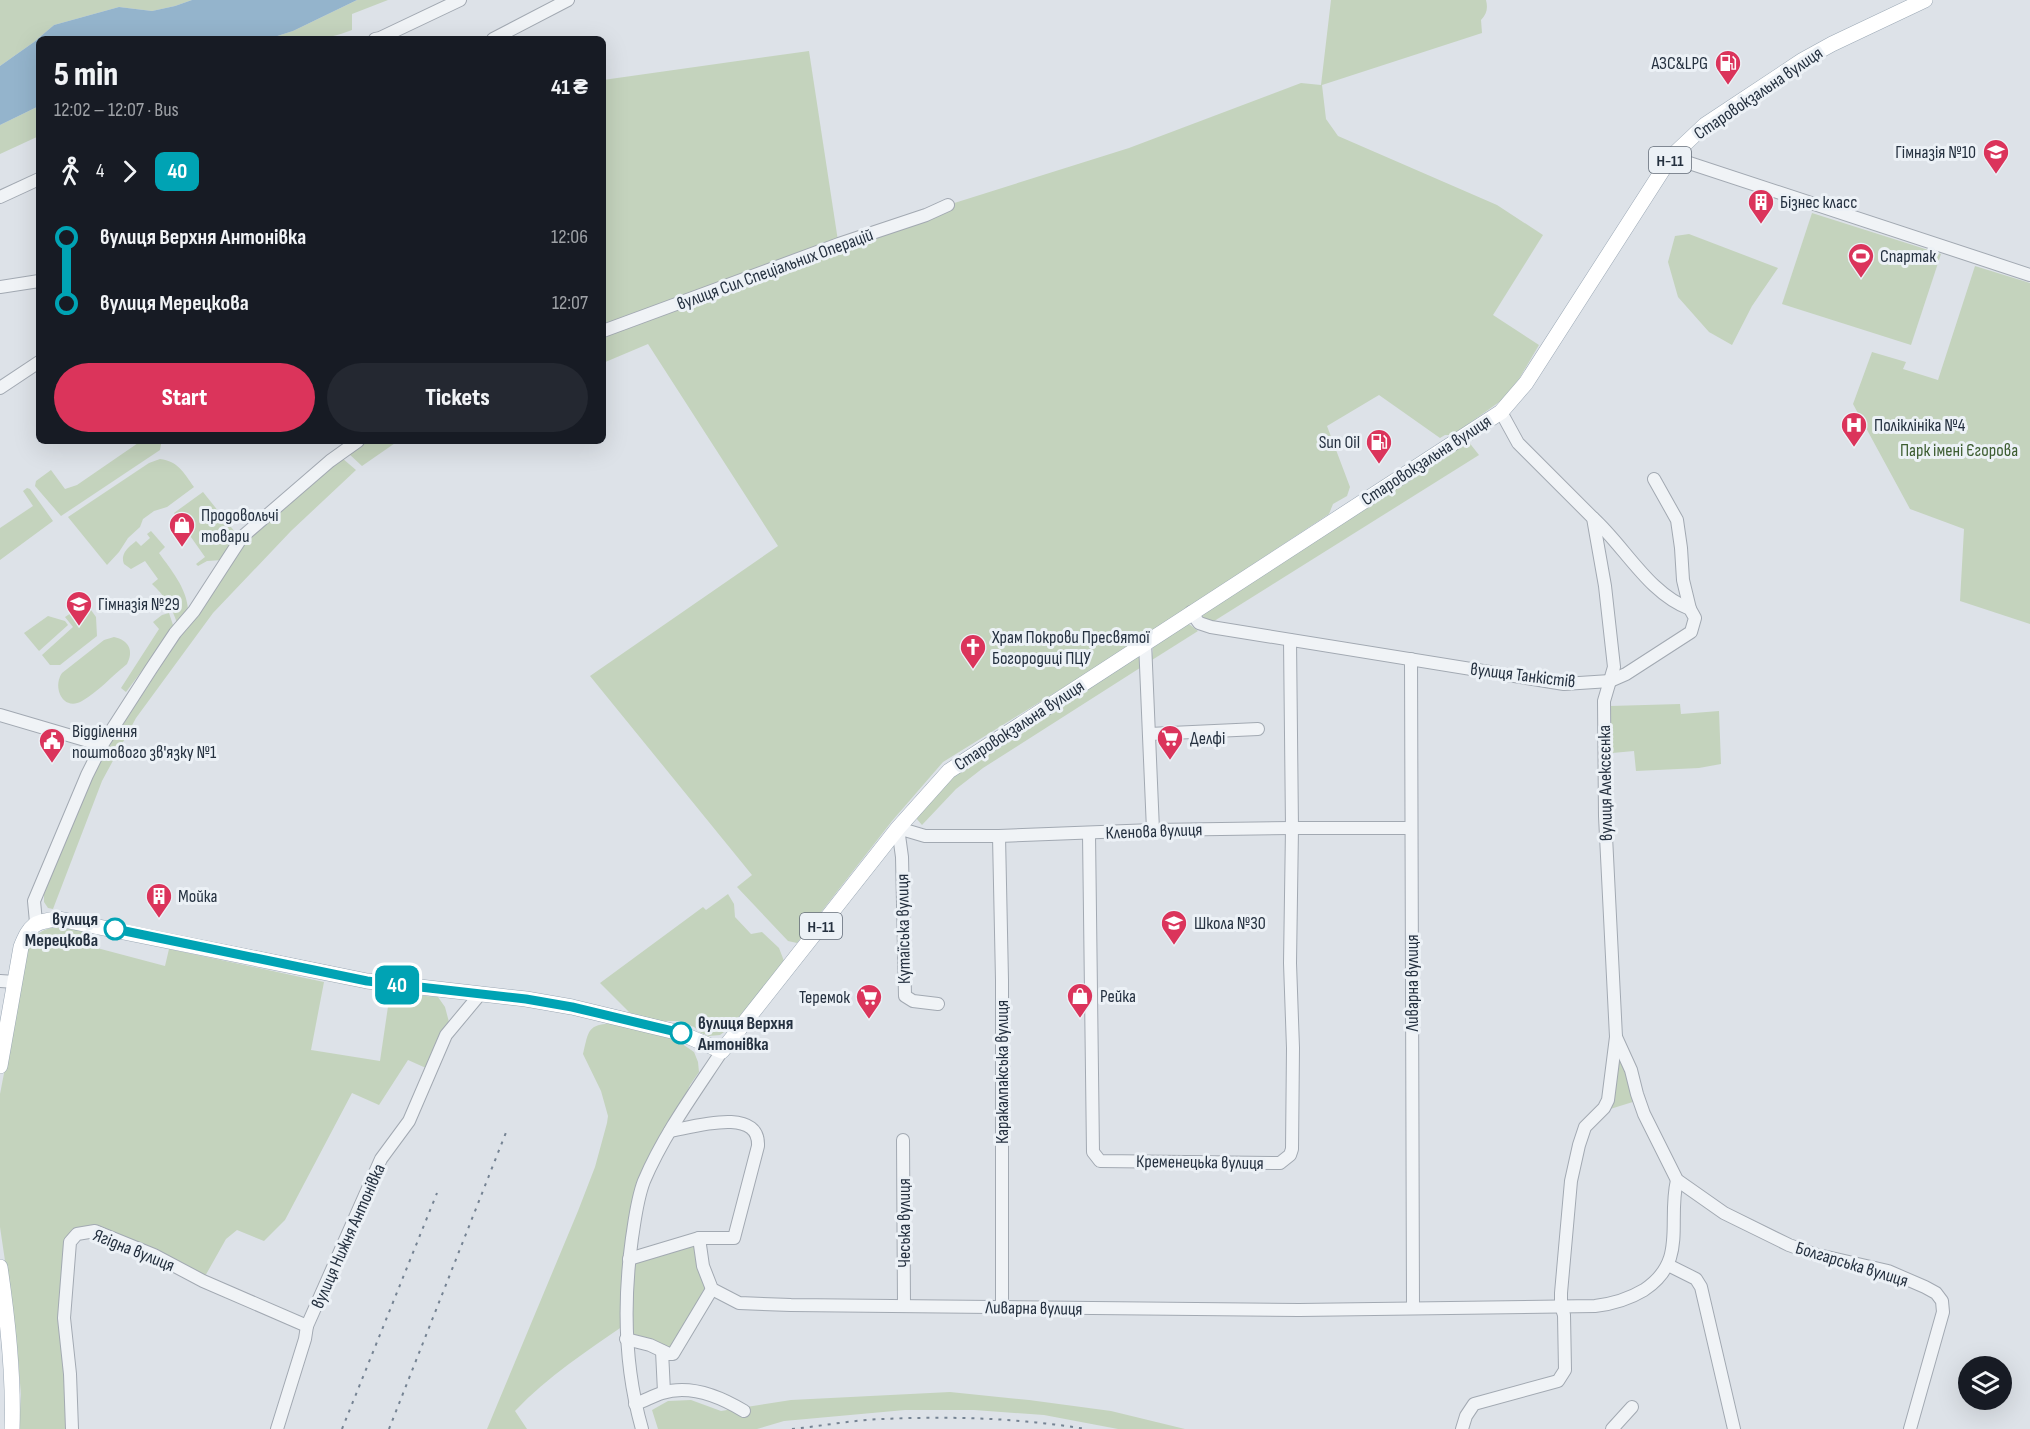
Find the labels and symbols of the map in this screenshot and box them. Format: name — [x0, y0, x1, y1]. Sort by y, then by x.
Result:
street label: Старовокзальна вулиця — [1690, 43, 1827, 144]
fuel station icon: АЗС&LPG — [1713, 48, 1743, 86]
place label: АЗС&LPG — [1650, 53, 1708, 74]
school or university icon: Гімназія №10 — [1981, 137, 2011, 175]
place label: Гімназія №10 — [1895, 142, 1976, 163]
road number: Н-11 — [1649, 147, 1691, 173]
building icon: Бізнес класс — [1746, 187, 1776, 225]
place label: Бізнес класс — [1780, 192, 1857, 213]
street label: вулиця Сил Спеціальних Операцій — [674, 224, 876, 315]
sports icon: Спартак — [1846, 241, 1876, 279]
place label: Спартак — [1880, 246, 1936, 267]
hospital icon: Поліклініка №4 — [1839, 410, 1869, 448]
street label: Старовокзальна вулиця — [1357, 411, 1495, 510]
place label: Поліклініка №4 — [1874, 415, 1966, 436]
fuel station icon: Sun Oil — [1364, 427, 1394, 465]
place label: Sun Oil — [1319, 432, 1360, 453]
park label: Парк імені Єгорова — [1900, 440, 2018, 461]
place label: Продовольчі товари — [201, 505, 279, 547]
shop icon: Продовольчі товари — [167, 510, 197, 548]
school or university icon: Гімназія №29 — [64, 589, 94, 627]
place label: Гімназія №29 — [98, 594, 180, 615]
place label: Храм Покрови Пресвятої Богородиці ПЦУ — [991, 627, 1150, 669]
church icon: Храм Покрови Пресвятої Богородиці ПЦУ — [958, 632, 988, 670]
street label: вулиця Танкістів — [1469, 659, 1577, 692]
street label: Старовокзальна вулиця — [950, 676, 1088, 775]
place label: Відділення поштового зв'язку №1 — [72, 721, 217, 763]
supermarket icon: Делфі — [1155, 723, 1185, 761]
street label: вулиця Алексєєнка — [1594, 725, 1617, 841]
public building icon: Відділення поштового зв'язку №1 — [37, 726, 67, 764]
place label: Делфі — [1190, 728, 1225, 749]
street label: Кленова вулиця — [1105, 819, 1203, 844]
street label: Кутаїська вулиця — [892, 874, 915, 984]
building icon: Мойка — [144, 881, 174, 919]
place label: Мойка — [178, 886, 217, 907]
school or university icon: Школа №30 — [1159, 908, 1189, 946]
place label: вулиця Мерецкова — [25, 909, 98, 951]
road number: Н-11 — [800, 913, 842, 939]
place label: Школа №30 — [1194, 913, 1266, 934]
marker: вулиця Мерецкова — [104, 918, 126, 940]
street label: Ливарна вулиця — [1402, 934, 1423, 1033]
line badge: 40 — [370, 966, 424, 1004]
shop icon: Рейка — [1065, 981, 1095, 1019]
supermarket icon: Теремок — [854, 982, 884, 1020]
place label: Рейка — [1100, 986, 1136, 1007]
place label: Теремок — [799, 987, 850, 1008]
street label: Каракалпакська вулиця — [992, 1000, 1013, 1144]
place label: вулиця Верхня Антонівка — [697, 1013, 793, 1055]
marker: вулиця Верхня Антонівка — [670, 1022, 692, 1044]
street label: Кременецька вулиця — [1136, 1151, 1264, 1174]
street label: вулиця Нижня Антонівка — [307, 1161, 390, 1312]
street label: Чеська вулиця — [894, 1178, 915, 1268]
street label: Ягідна вулиця — [90, 1225, 178, 1276]
street label: Болгарська вулиця — [1793, 1237, 1911, 1292]
street label: Ливарна вулиця — [984, 1297, 1083, 1320]

